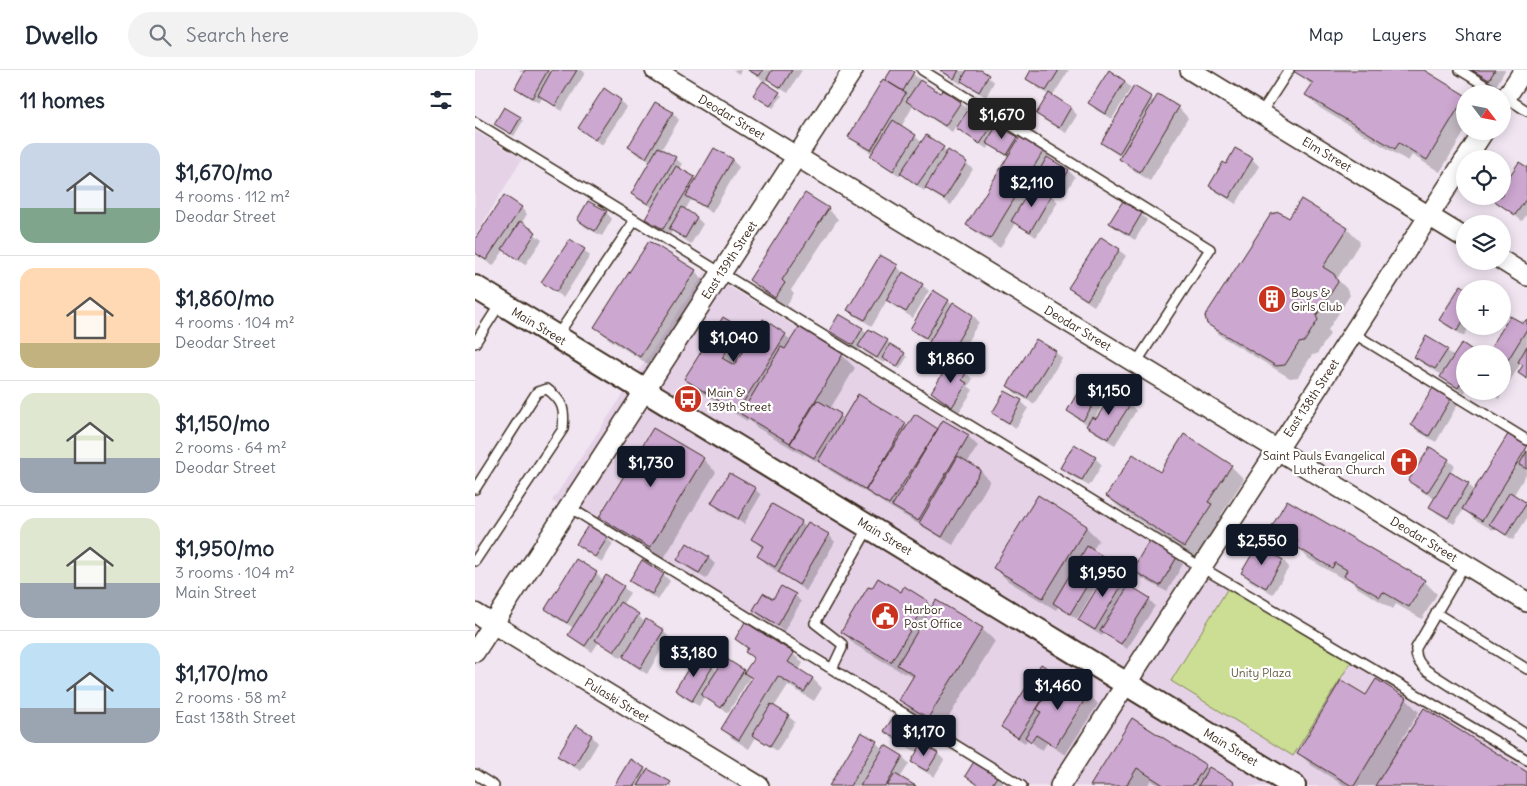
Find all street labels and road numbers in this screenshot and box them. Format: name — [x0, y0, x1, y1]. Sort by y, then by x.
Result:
street label: Deodar Street — [696, 91, 768, 143]
street label: Elm Street — [1299, 133, 1355, 175]
street label: East 139th Street — [698, 218, 760, 302]
street label: Deodar Street — [1042, 302, 1114, 354]
street label: Main Street — [509, 304, 569, 348]
street label: East 138th Street — [1280, 356, 1342, 440]
street label: Deodar Street — [1388, 513, 1460, 565]
street label: Main Street — [855, 514, 915, 558]
street label: Pulaski Street — [582, 675, 652, 725]
street label: Main Street — [1201, 725, 1261, 769]

